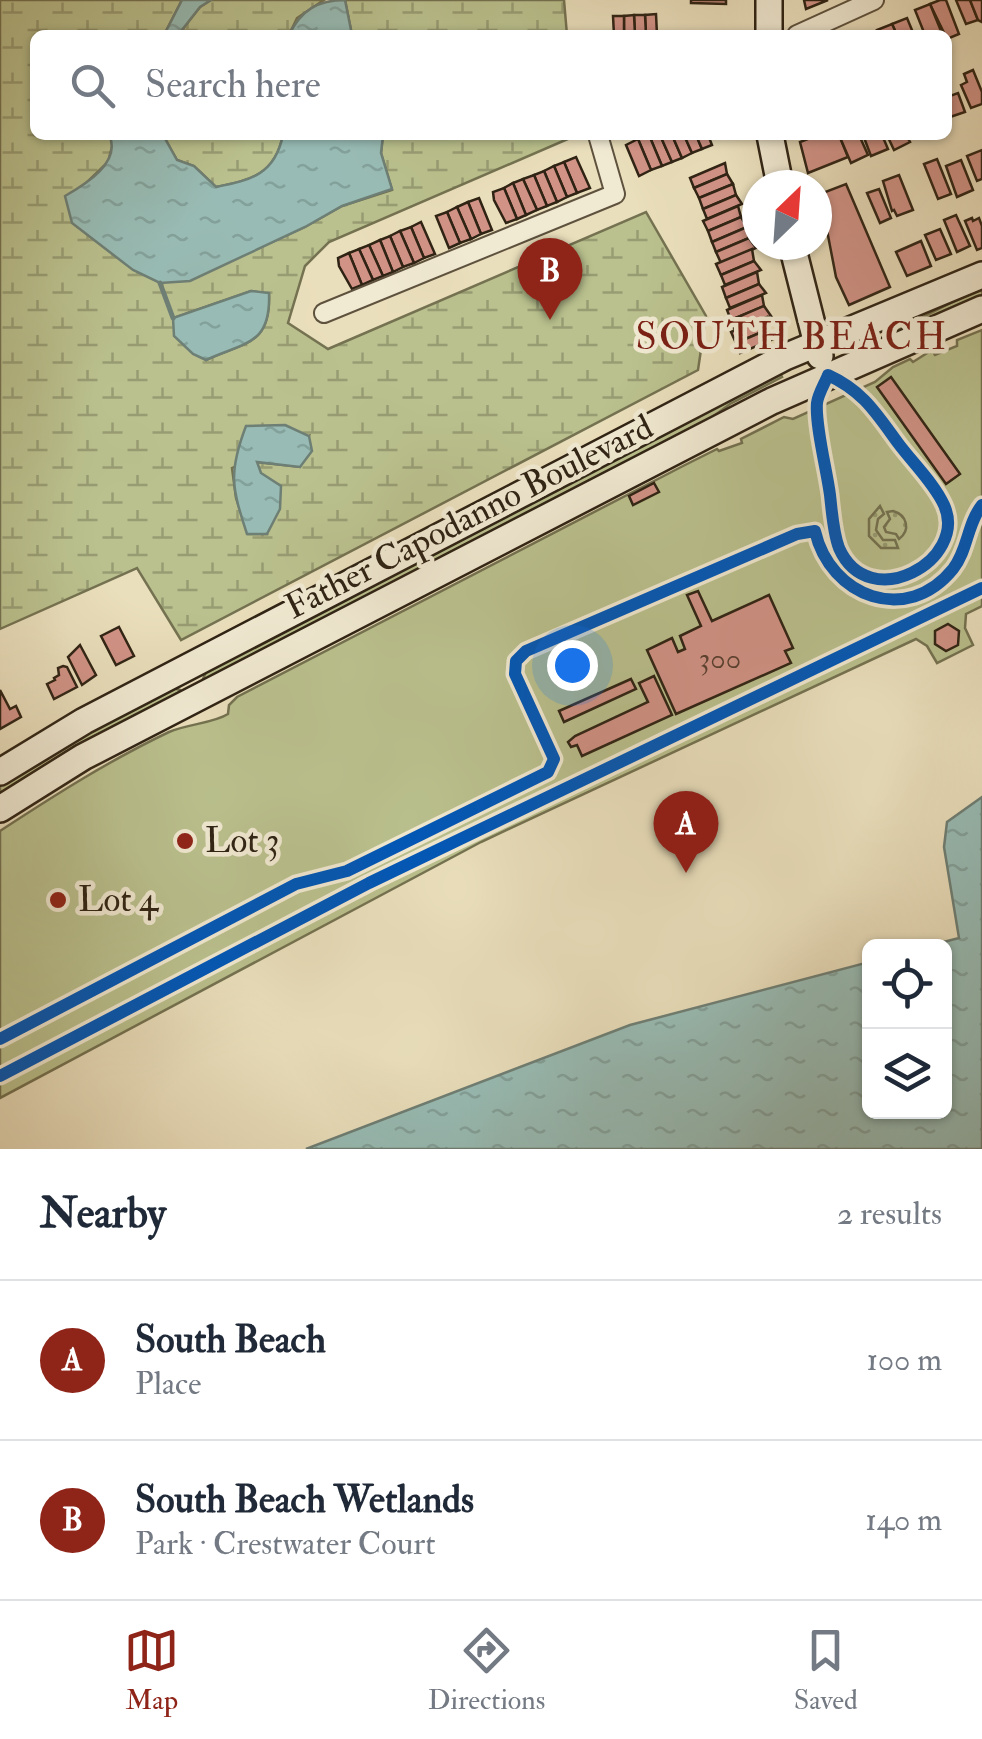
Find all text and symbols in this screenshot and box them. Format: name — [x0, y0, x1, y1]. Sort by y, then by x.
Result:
search box — [30, 30, 952, 140]
icon: search — [65, 58, 120, 113]
text: Search here — [145, 61, 321, 109]
north arrow — [742, 170, 832, 260]
pin: B — [518, 238, 582, 320]
district label: SOUTH BEACH — [635, 313, 949, 361]
street label: Father Capodanno Boulevard — [278, 405, 660, 629]
your location — [547, 640, 598, 691]
house number: 300 — [699, 640, 741, 677]
pin: A — [654, 790, 718, 873]
place label: Lot 3 — [205, 819, 280, 863]
marker: Lot 3 — [174, 830, 196, 852]
place label: Lot 4 — [78, 878, 160, 922]
marker: Lot 4 — [47, 889, 69, 911]
map controls — [862, 939, 952, 1119]
button: locate — [862, 939, 952, 1029]
button: layers — [862, 1029, 952, 1119]
text: Nearby — [40, 1188, 166, 1240]
text: 2 results — [837, 1194, 942, 1234]
text: South Beach — [135, 1316, 326, 1364]
text: A — [62, 1340, 83, 1380]
text: 100 m — [866, 1340, 942, 1380]
text: Place — [135, 1364, 201, 1404]
text: South Beach Wetlands — [135, 1476, 474, 1524]
text: B — [62, 1500, 83, 1540]
text: 140 m — [865, 1500, 942, 1540]
text: Park · Crestwater Court — [135, 1524, 436, 1564]
tab: Map — [124, 1623, 179, 1718]
tab: Directions — [428, 1623, 545, 1718]
tab: Saved — [794, 1623, 858, 1718]

